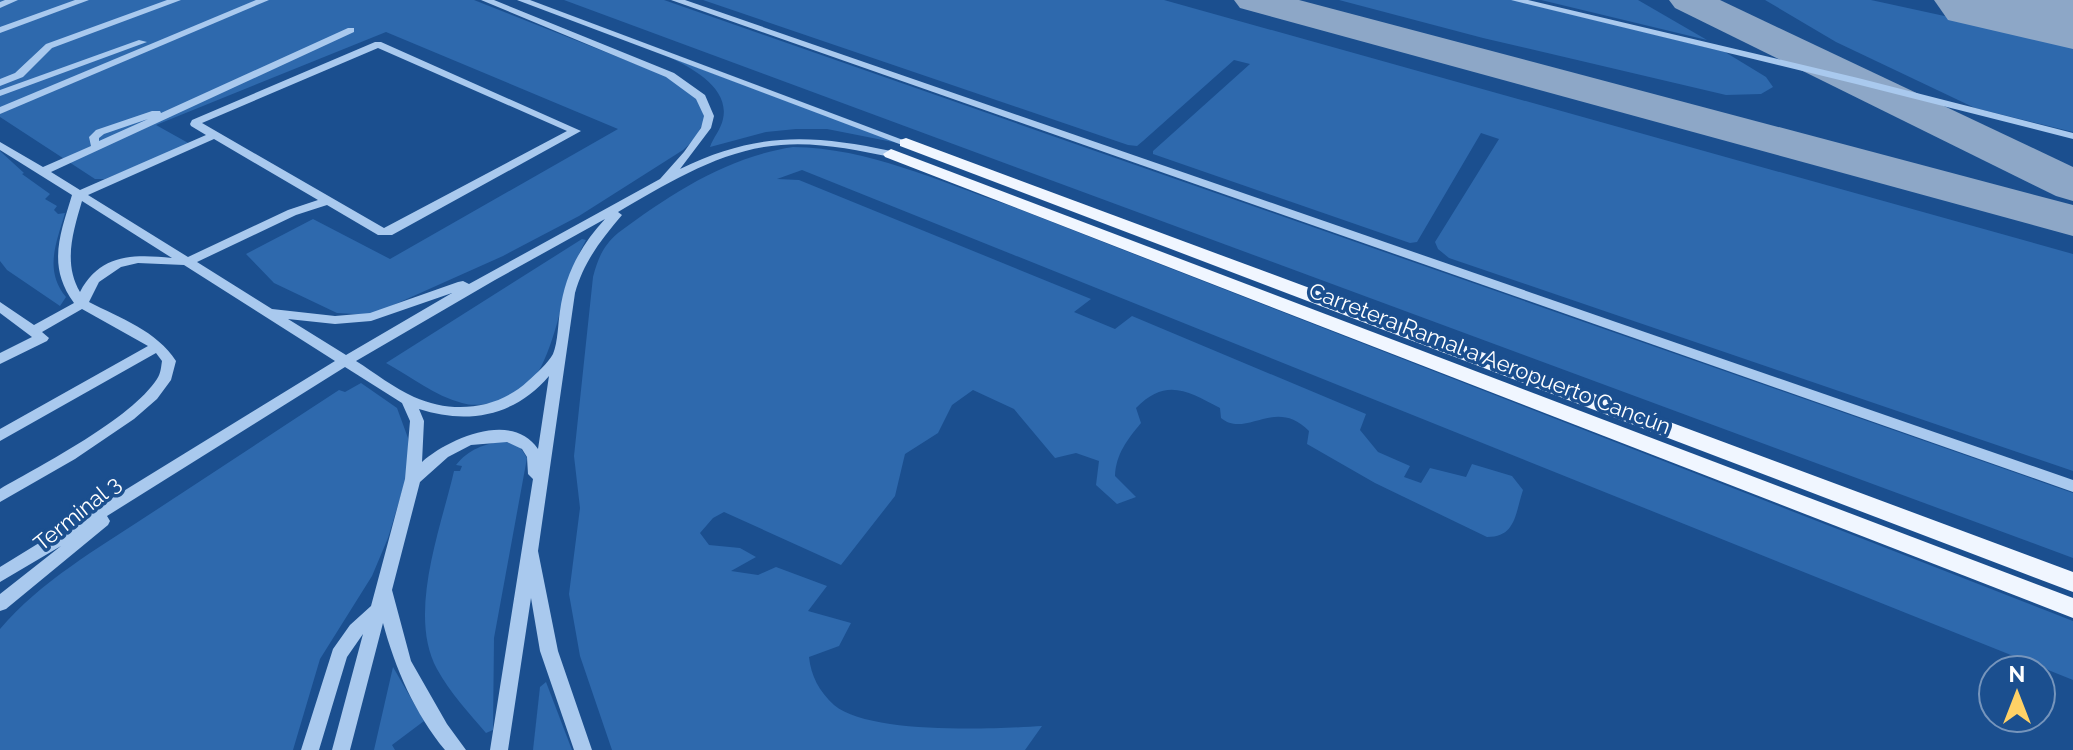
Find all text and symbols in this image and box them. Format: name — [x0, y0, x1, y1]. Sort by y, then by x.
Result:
street label: Carretera Ramal a Aeropuerto Cancún — [1305, 277, 1675, 439]
street label: Terminal 3 — [28, 470, 126, 556]
north arrow — [1977, 654, 2057, 734]
text: N — [2009, 661, 2025, 687]

